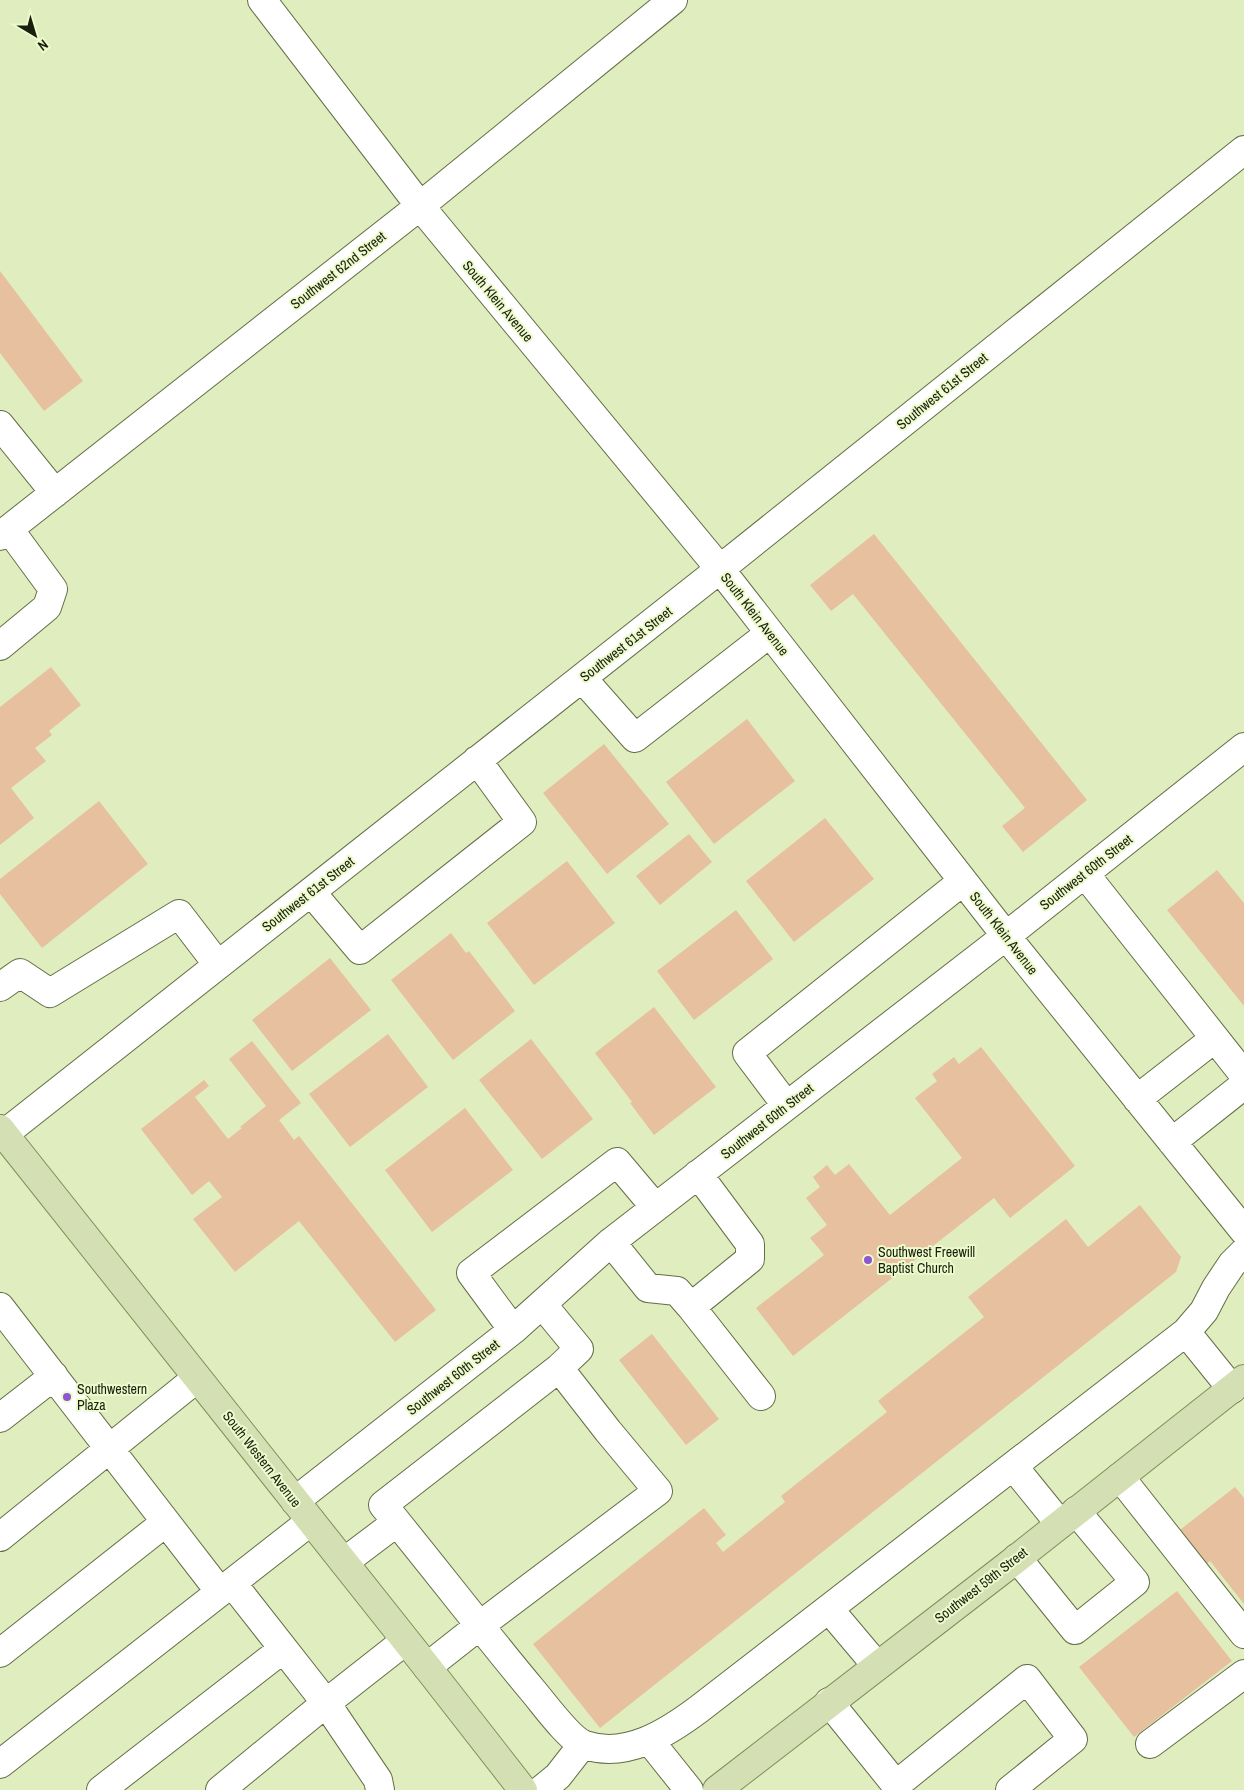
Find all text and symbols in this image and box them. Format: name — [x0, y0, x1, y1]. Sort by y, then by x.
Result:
north arrow — [10, 10, 60, 60]
text: N — [34, 36, 52, 55]
street label: Southwest 62nd Street — [287, 227, 389, 313]
street label: South Klein Avenue — [459, 257, 537, 345]
street label: Southwest 61st Street — [893, 349, 991, 433]
street label: South Klein Avenue — [717, 569, 793, 659]
street label: Southwest 61st Street — [576, 602, 676, 686]
street label: Southwest 60th Street — [1036, 830, 1136, 914]
street label: Southwest 61st Street — [258, 852, 358, 936]
street label: South Klein Avenue — [966, 888, 1042, 978]
street label: Southwest 60th Street — [717, 1079, 817, 1163]
place label: Southwest Freewill Baptist Church — [878, 1243, 975, 1277]
marker: Southwest Freewill Baptist Church — [862, 1254, 874, 1266]
street label: Southwest 60th Street — [403, 1335, 503, 1419]
place label: Southwestern Plaza — [77, 1380, 147, 1414]
marker: Southwestern Plaza — [61, 1391, 73, 1403]
street label: South Western Avenue — [219, 1407, 305, 1511]
street label: Southwest 59th Street — [931, 1543, 1031, 1627]

